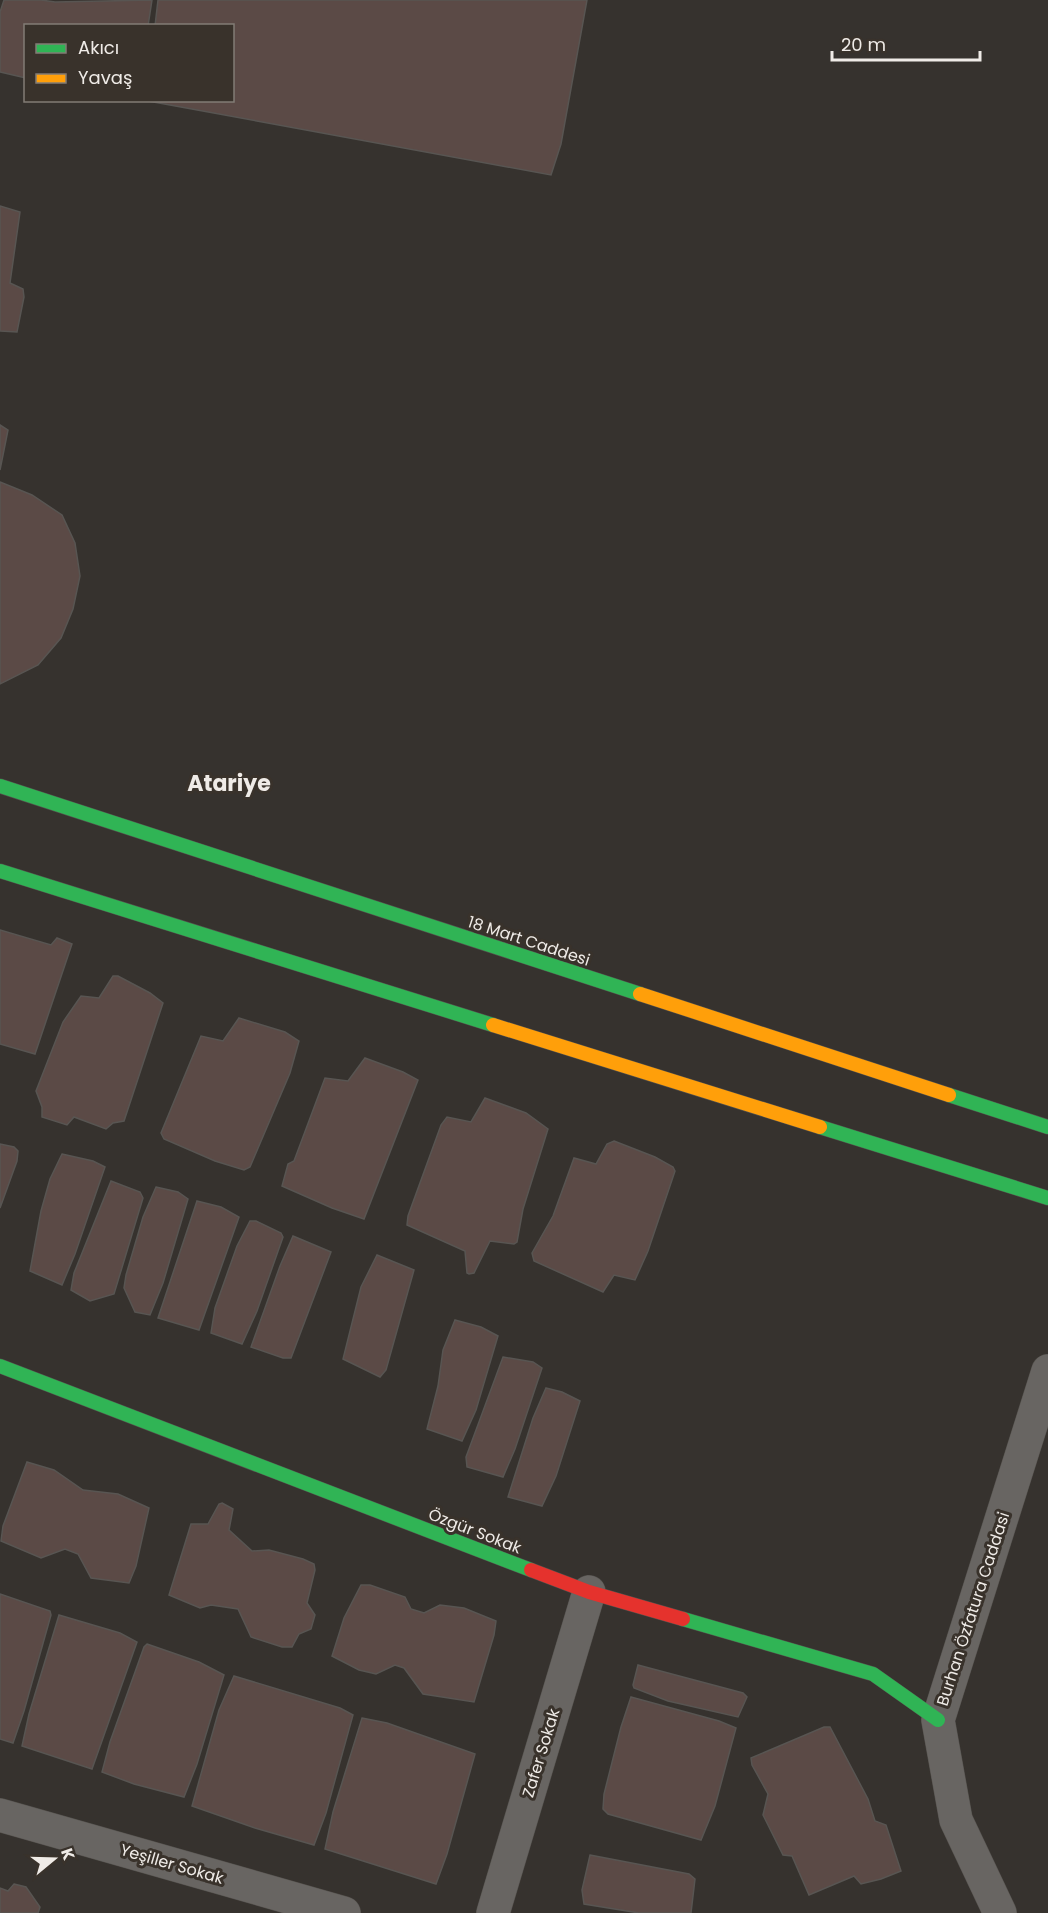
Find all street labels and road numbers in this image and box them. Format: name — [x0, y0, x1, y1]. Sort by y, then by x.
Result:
street label: 18 Mart Caddesi — [465, 910, 593, 972]
street label: Özgür Sokak — [425, 1503, 526, 1560]
street label: Burhan Özfatura Caddasi — [931, 1509, 1015, 1709]
street label: Zafer Sokak — [517, 1705, 566, 1800]
street label: Yeşiller Sokak — [118, 1838, 227, 1890]

